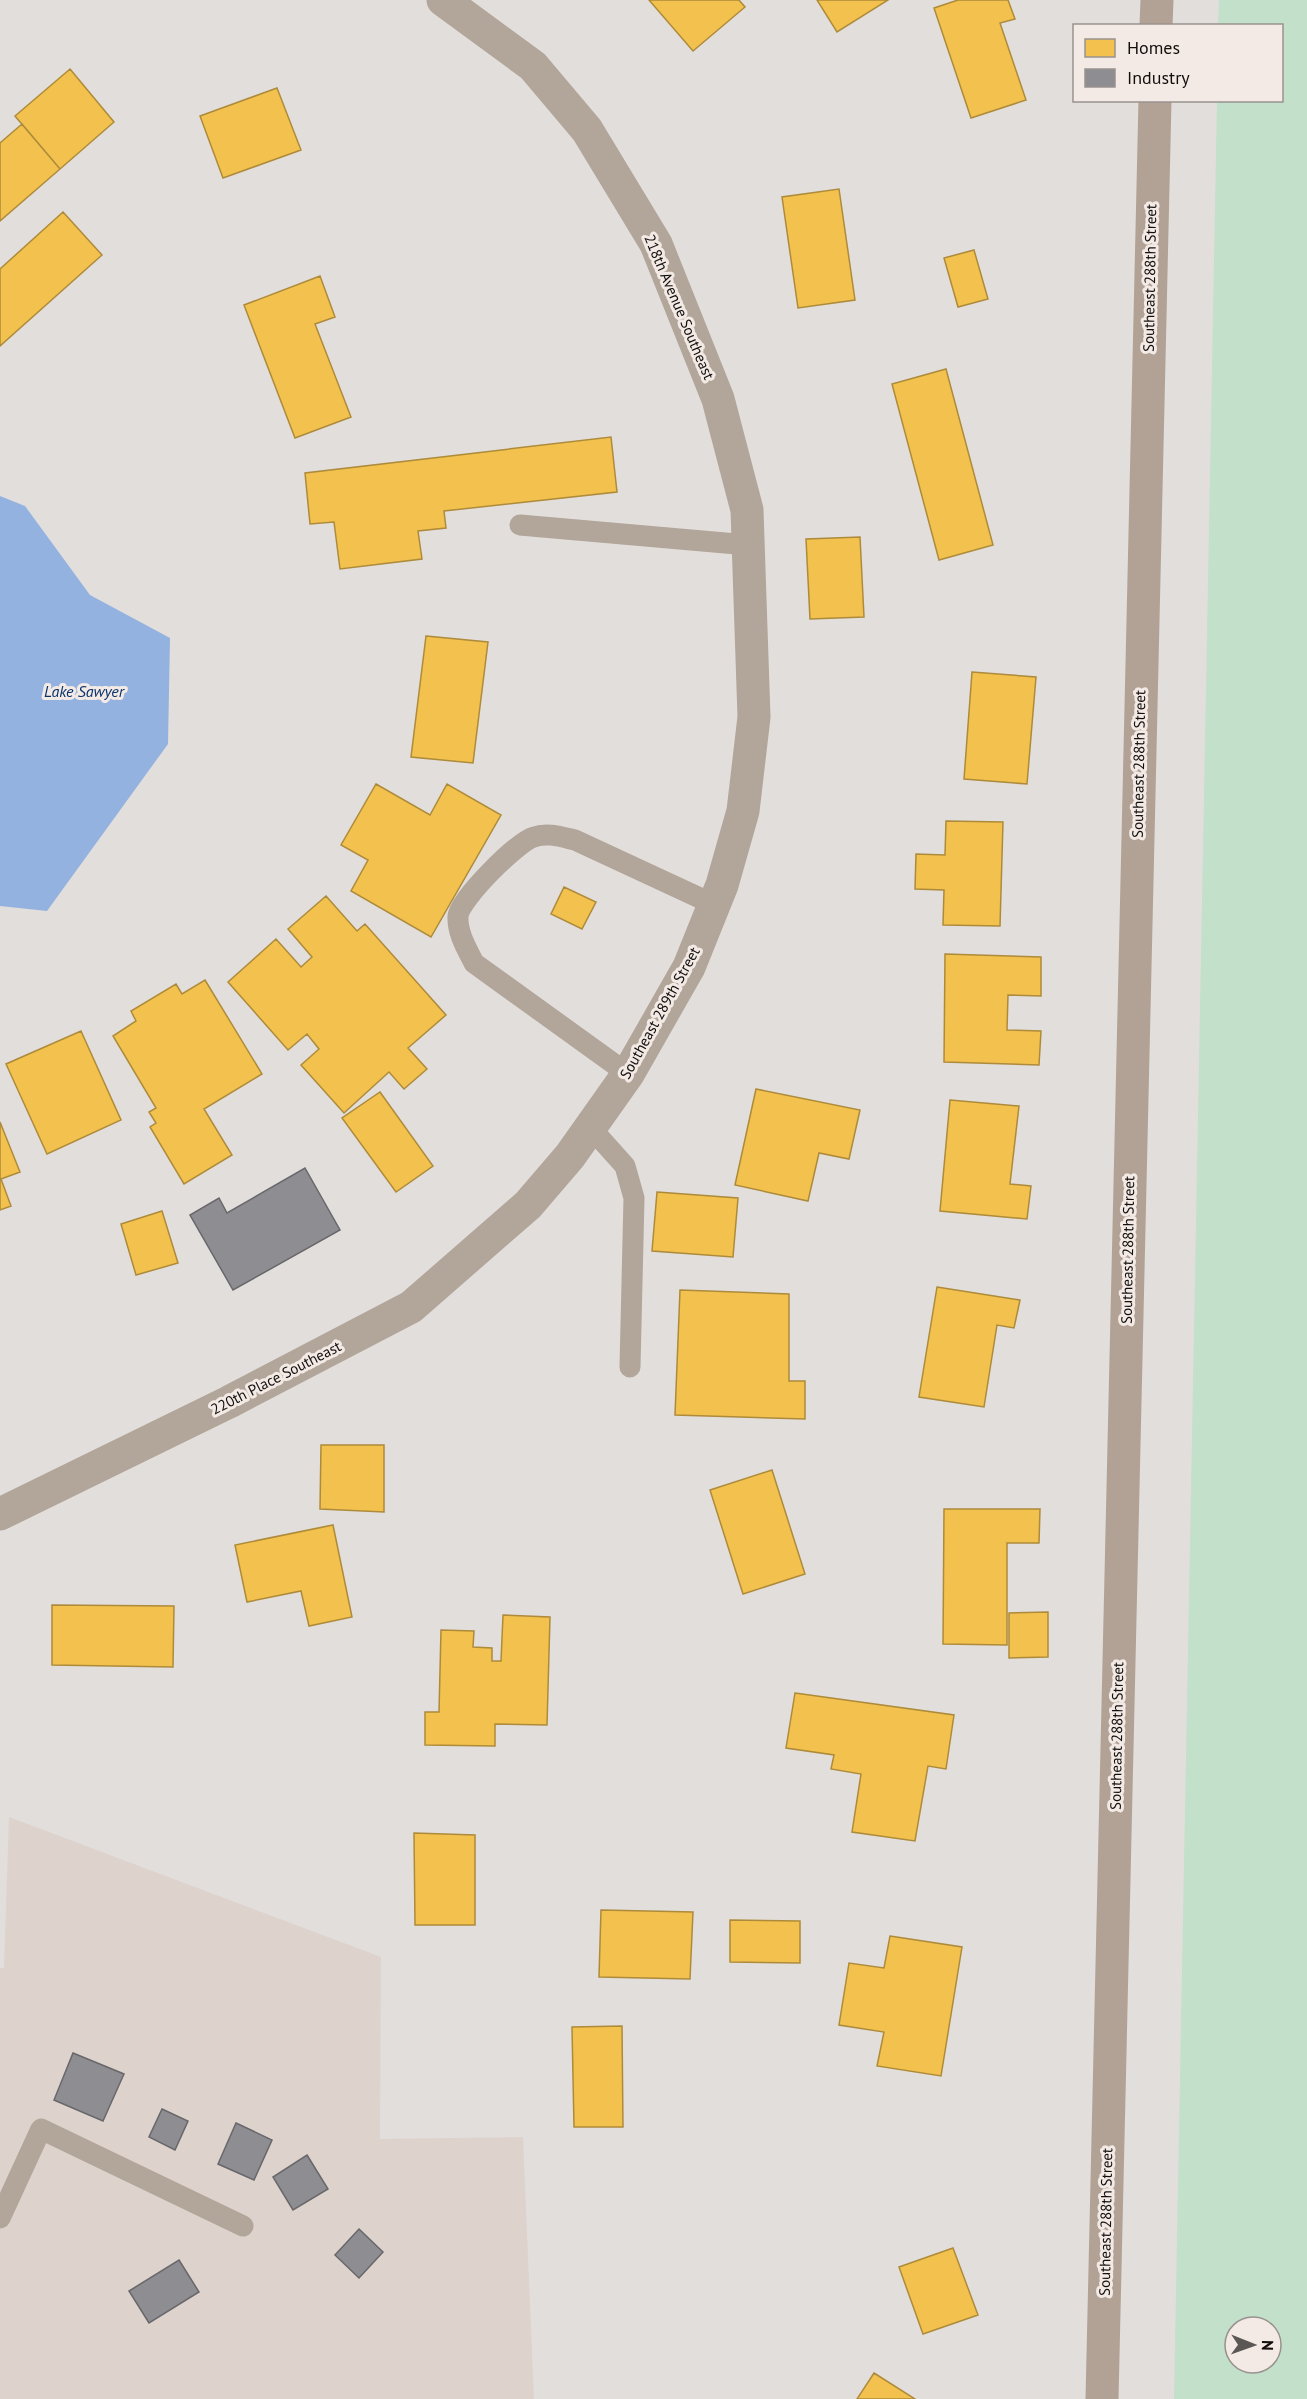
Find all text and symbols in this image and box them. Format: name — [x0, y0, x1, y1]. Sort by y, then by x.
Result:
legend — [1073, 24, 1283, 102]
text: Homes — [1127, 36, 1180, 59]
text: Industry — [1127, 66, 1190, 89]
street label: Southeast 288th Street — [1139, 204, 1160, 352]
street label: 218th Avenue Southeast — [640, 231, 719, 382]
water label: Lake Sawyer — [44, 681, 126, 701]
street label: Southeast 288th Street — [1128, 690, 1149, 838]
street label: Southeast 289th Street — [615, 943, 704, 1082]
street label: Southeast 288th Street — [1117, 1176, 1138, 1324]
street label: 220th Place Southeast — [207, 1336, 344, 1419]
street label: Southeast 288th Street — [1106, 1662, 1127, 1810]
street label: Southeast 288th Street — [1095, 2148, 1116, 2296]
north arrow — [1223, 2315, 1283, 2375]
text: N — [1258, 2340, 1278, 2351]

